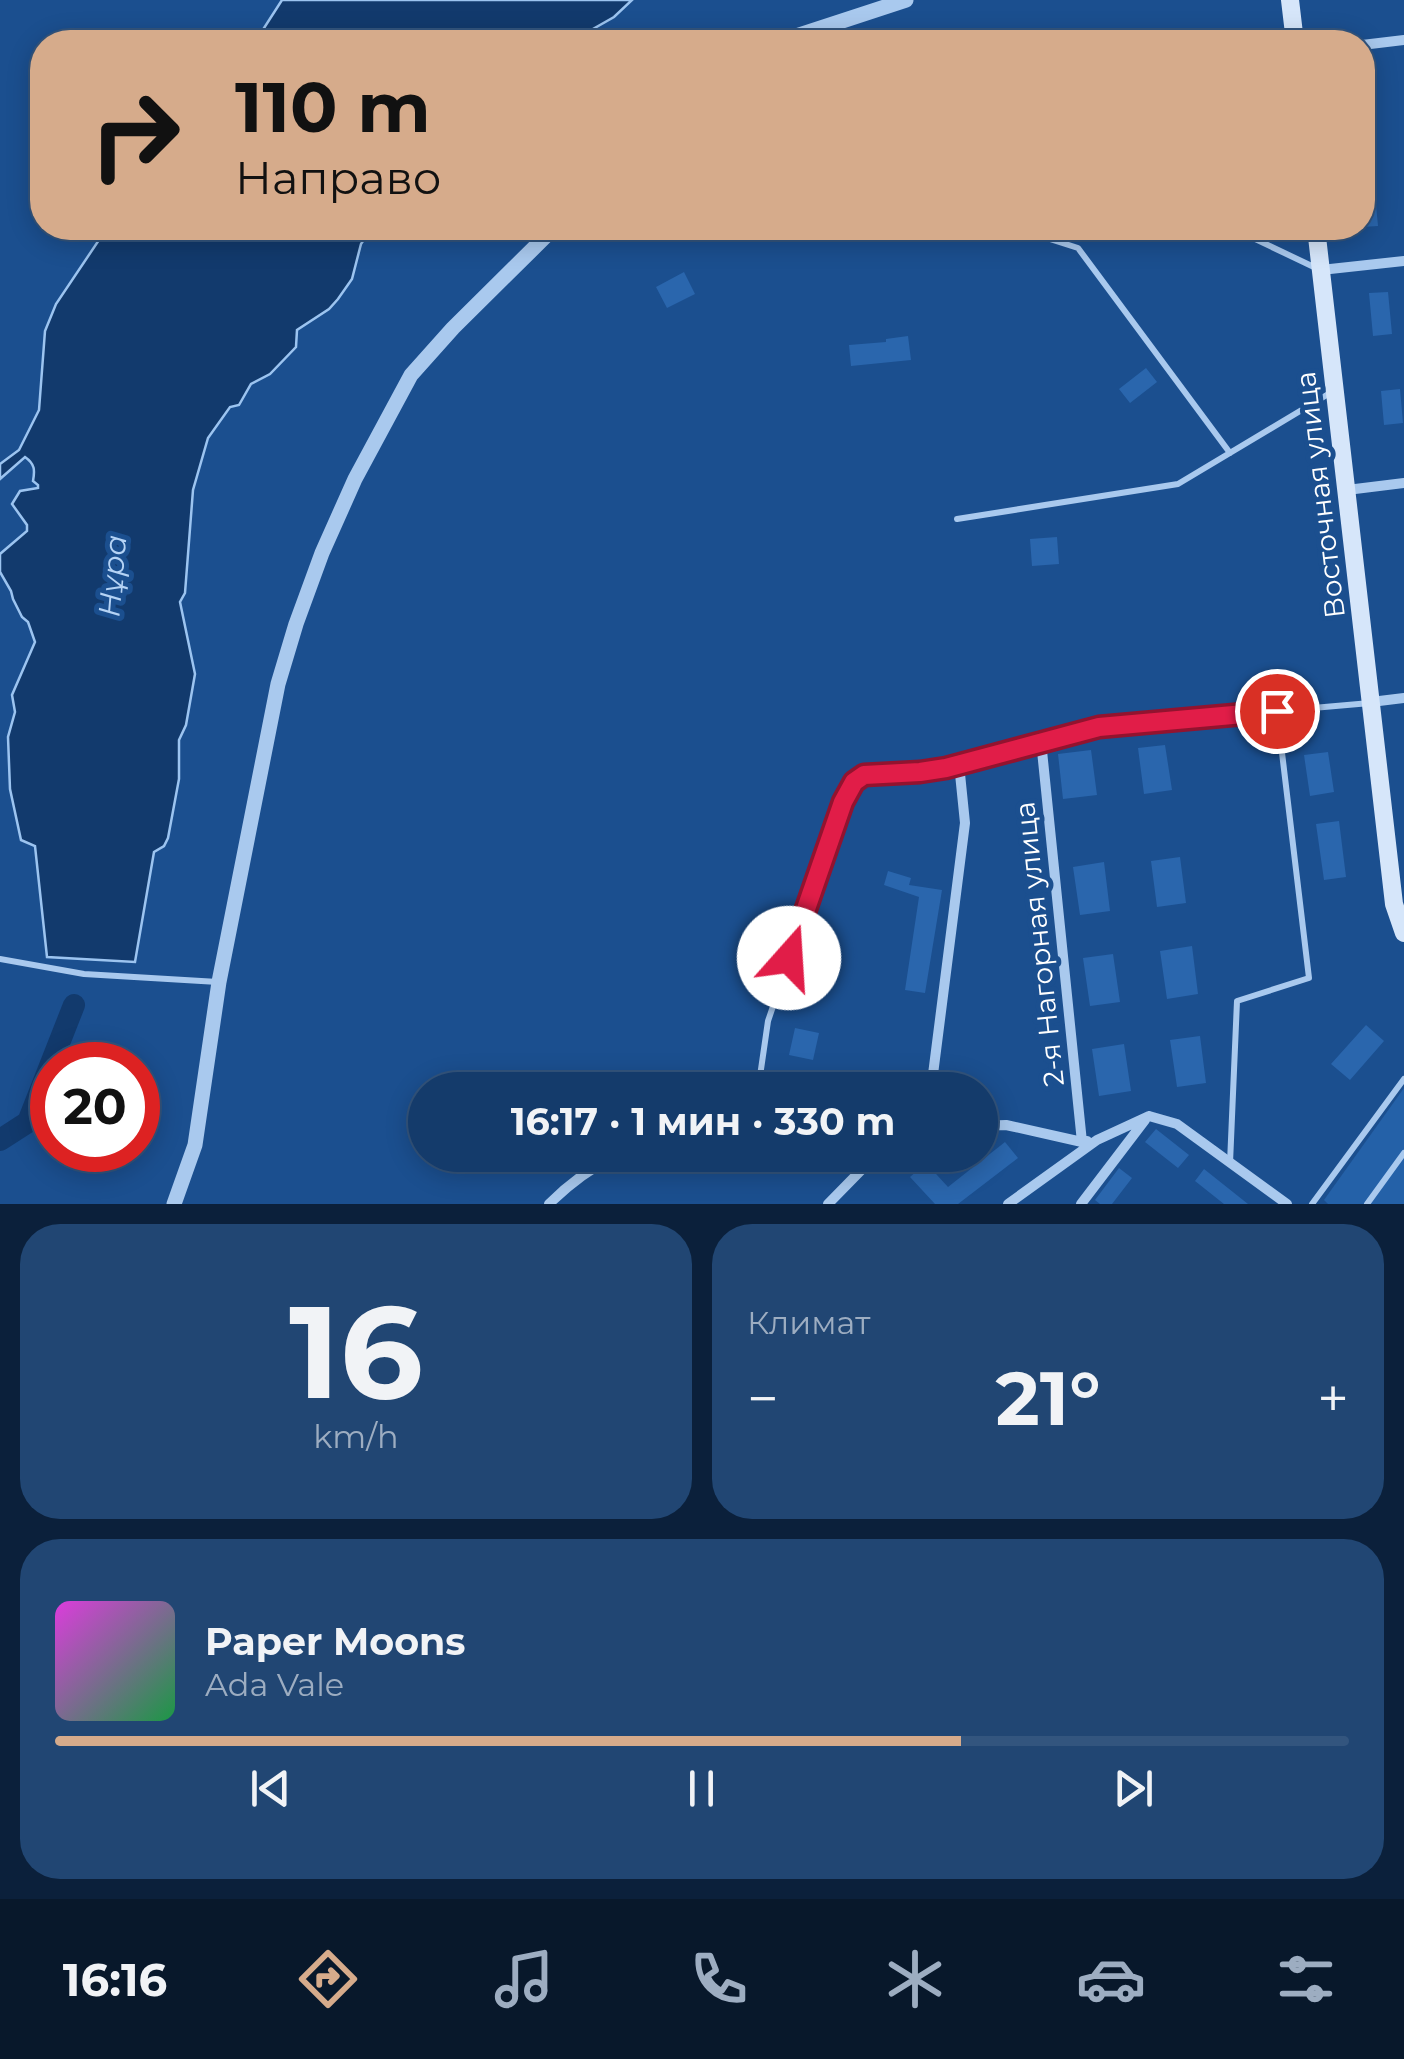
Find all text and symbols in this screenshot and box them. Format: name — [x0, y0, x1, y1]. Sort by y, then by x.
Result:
text: 110 m — [235, 64, 431, 150]
icon: right — [70, 70, 200, 200]
text: Направо — [235, 150, 441, 205]
street label: Восточная улица — [1288, 370, 1352, 620]
water label: Нұра — [90, 533, 135, 619]
pin — [1235, 669, 1320, 754]
icon: arrive — [1250, 684, 1305, 739]
street label: 2-я Нагорная улица — [1007, 800, 1071, 1088]
position arrow — [737, 906, 841, 1010]
speed limit sign: 20 — [30, 1042, 160, 1172]
text: 16:17 · 1 мин · 330 m — [511, 1098, 895, 1145]
text: 16 — [289, 1272, 423, 1431]
text: Климат — [747, 1303, 870, 1342]
text: 21° — [995, 1352, 1101, 1444]
text: − — [747, 1365, 779, 1432]
text: + — [1317, 1365, 1349, 1432]
text: km/h — [313, 1417, 399, 1456]
text: Paper Moons — [205, 1618, 466, 1665]
text: Ada Vale — [205, 1665, 344, 1704]
icon: previous — [243, 1761, 298, 1816]
icon: pause — [674, 1761, 729, 1816]
icon: next — [1106, 1761, 1161, 1816]
icon: directions — [293, 1944, 363, 2014]
icon: music — [489, 1944, 559, 2014]
icon: phone — [684, 1944, 754, 2014]
icon: climate — [880, 1944, 950, 2014]
icon: car — [1076, 1944, 1146, 2014]
icon: filters — [1271, 1944, 1341, 2014]
text: 16:16 — [63, 1952, 167, 2007]

